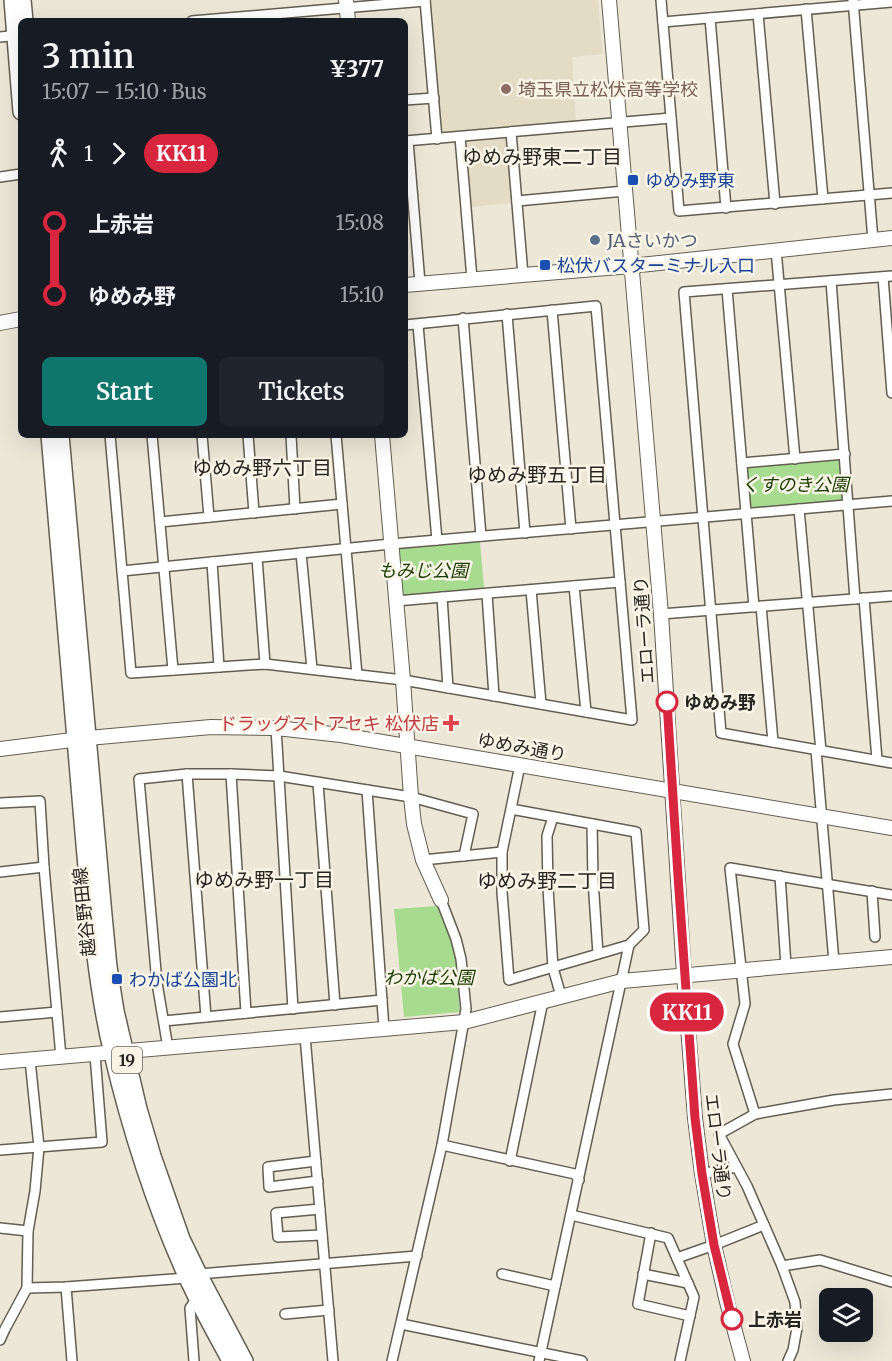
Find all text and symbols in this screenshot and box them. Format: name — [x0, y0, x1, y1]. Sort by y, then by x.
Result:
text: 3 min — [42, 36, 135, 77]
text: ¥377 — [329, 55, 384, 83]
place label: 埼玉県立松伏高等学校 — [518, 78, 698, 101]
text: 15:07 – 15:10 · Bus — [42, 79, 207, 104]
marker: 埼玉県立松伏高等学校 — [499, 82, 513, 96]
icon: walk — [42, 137, 75, 170]
icon: forward — [102, 137, 135, 170]
text: KK11 — [156, 140, 206, 167]
text: 1 — [84, 141, 93, 166]
district label: ゆめみ野東二丁目 — [462, 144, 622, 169]
place label: ゆめみ野東 — [645, 169, 735, 192]
marker: ゆめみ野東 — [626, 173, 640, 187]
text: 上赤岩 — [88, 210, 154, 238]
text: 15:08 — [336, 210, 384, 235]
place label: JAさいかつ — [606, 229, 698, 252]
marker: JAさいかつ — [588, 233, 602, 247]
place label: 松伏バスターミナル入口 — [557, 254, 755, 277]
marker: 松伏バスターミナル入口 — [538, 258, 552, 272]
text: ゆめみ野 — [88, 282, 176, 310]
text: 15:10 — [340, 282, 384, 307]
button: Start — [42, 357, 207, 426]
button: Tickets — [219, 357, 384, 426]
district label: ゆめみ野六丁目 — [192, 455, 332, 480]
district label: ゆめみ野五丁目 — [467, 462, 607, 487]
park label: くすのき公園 — [741, 473, 852, 496]
park label: もみじ公園 — [378, 559, 471, 582]
street label: エローラ通り — [629, 575, 659, 685]
marker: ゆめみ野 — [656, 691, 678, 713]
place label: ゆめみ野 — [684, 691, 756, 714]
place label: ドラッグストアセキ 松伏店 — [219, 712, 439, 735]
marker: ドラッグストアセキ 松伏店 — [444, 716, 458, 730]
street label: ゆめみ通り — [476, 728, 568, 766]
street label: 越谷野田線 — [68, 866, 100, 958]
district label: ゆめみ野一丁目 — [194, 867, 334, 892]
district label: ゆめみ野二丁目 — [477, 868, 617, 893]
park label: わかば公園 — [384, 966, 477, 989]
place label: わかば公園北 — [129, 968, 237, 991]
marker: わかば公園北 — [110, 972, 124, 986]
line badge: KK11 — [645, 992, 729, 1032]
text: KK11 — [662, 999, 712, 1026]
road number: 19 — [112, 1047, 142, 1073]
street label: エローラ通り — [700, 1092, 736, 1202]
map controls — [819, 1288, 873, 1342]
button: layers — [819, 1288, 873, 1342]
marker: 上赤岩 — [721, 1308, 743, 1330]
place label: 上赤岩 — [748, 1308, 802, 1331]

